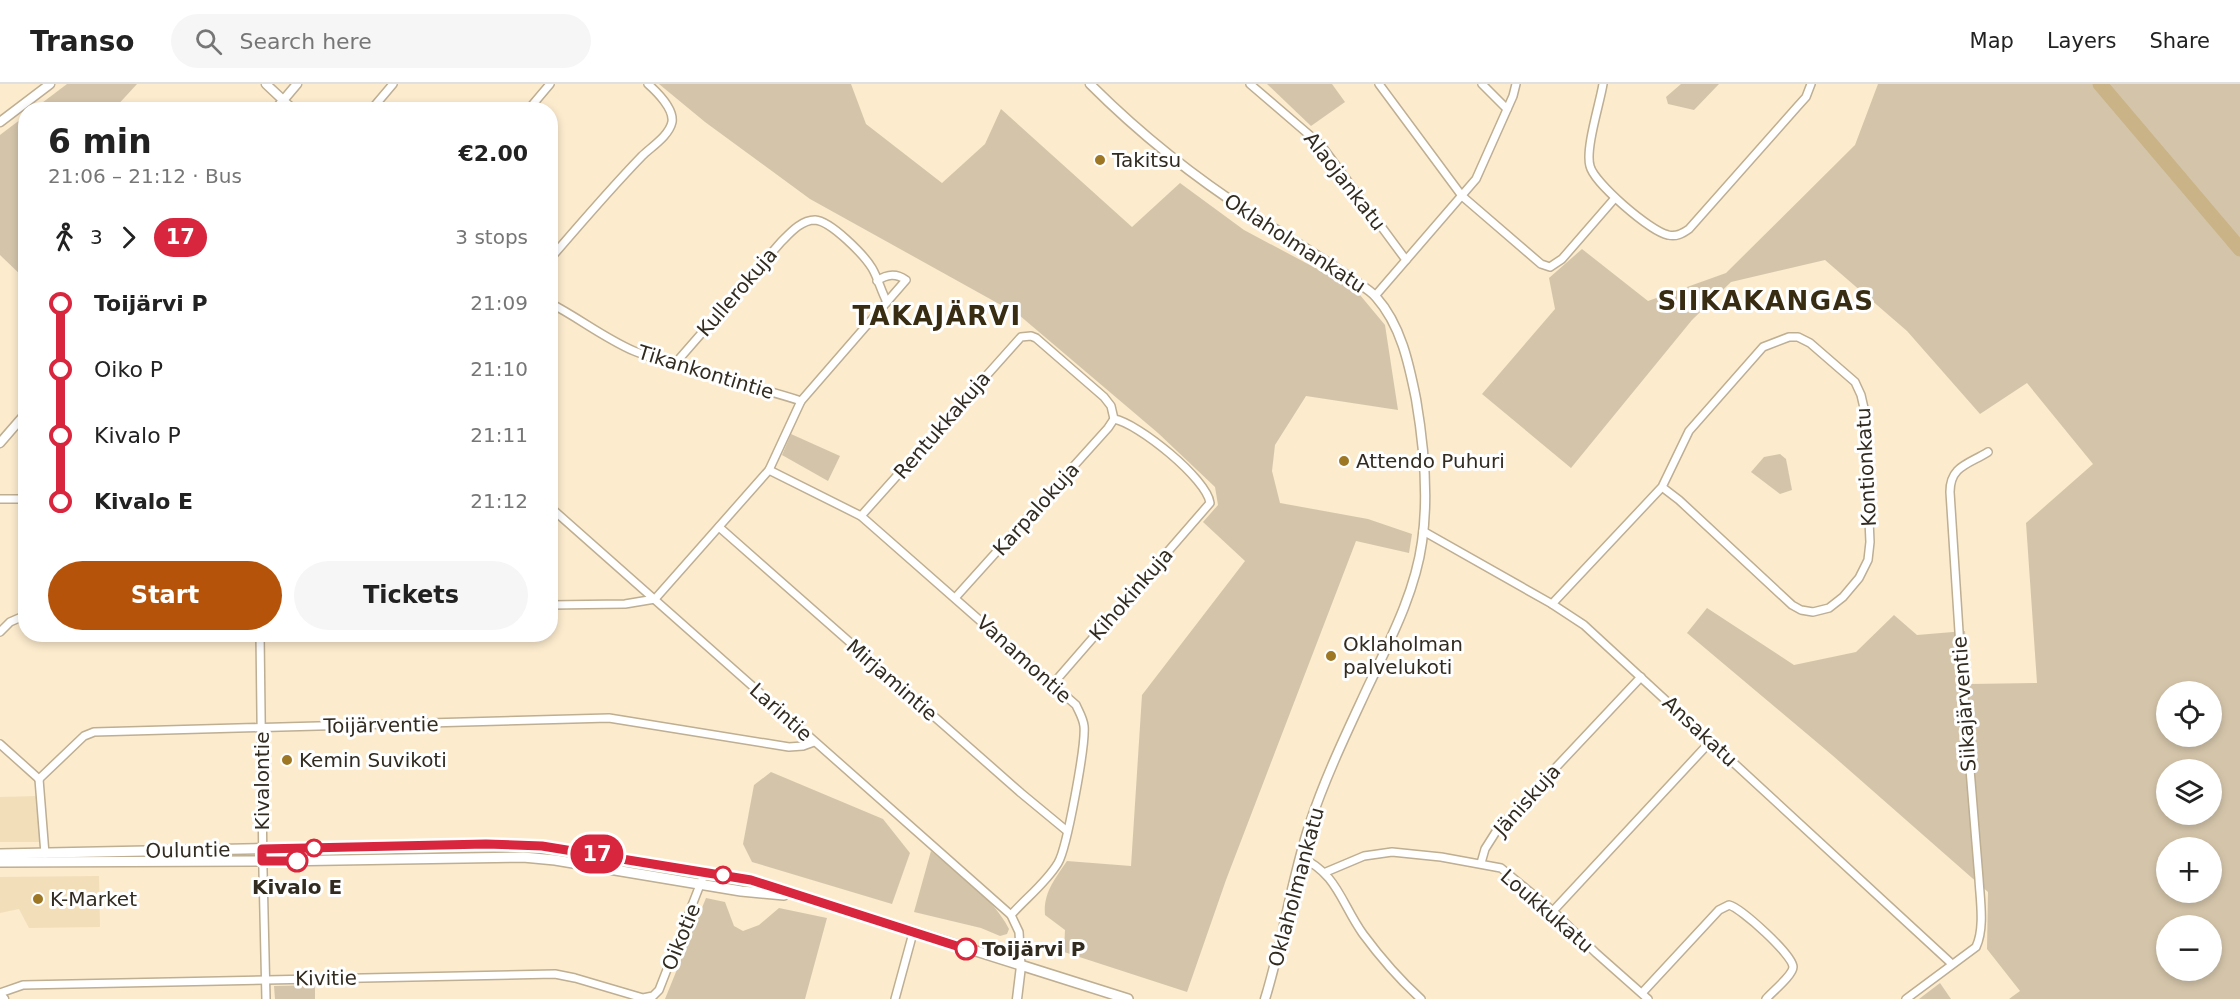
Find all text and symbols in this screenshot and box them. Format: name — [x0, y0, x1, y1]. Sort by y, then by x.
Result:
search box — [171, 14, 591, 68]
text: Transo — [30, 25, 135, 58]
icon: search — [192, 25, 225, 58]
text: Search here — [240, 29, 372, 54]
text: Map — [1970, 29, 2014, 53]
text: Layers — [2047, 29, 2116, 53]
text: Share — [2149, 29, 2210, 53]
text: 6 min — [48, 122, 152, 161]
street label: Alaojankatu — [1299, 127, 1391, 235]
text: €2.00 — [458, 141, 528, 166]
place label: Takitsu — [1111, 148, 1181, 172]
marker: Takitsu — [1093, 153, 1107, 167]
text: 21:06 – 21:12 · Bus — [48, 164, 242, 188]
street label: Oklaholmankatu — [1220, 188, 1370, 298]
icon: walk — [48, 221, 81, 254]
icon: forward — [112, 221, 145, 254]
text: 3 — [90, 225, 103, 249]
text: 17 — [166, 225, 195, 249]
text: 3 stops — [455, 225, 528, 249]
street label: Kullerokuja — [692, 243, 782, 341]
district label: SIIKAKANGAS — [1657, 286, 1875, 316]
text: Toijärvi P — [94, 291, 208, 316]
text: 21:09 — [470, 291, 528, 315]
district label: TAKAJÄRVI — [852, 300, 1022, 331]
street label: Tikankontintie — [634, 340, 777, 404]
text: Oiko P — [94, 357, 163, 382]
text: 21:10 — [470, 357, 528, 381]
street label: Rentukkakuja — [889, 366, 995, 484]
street label: Kontionkatu — [1851, 407, 1881, 527]
text: Kivalo P — [94, 423, 181, 448]
text: 21:11 — [470, 423, 528, 447]
place label: Attendo Puhuri — [1356, 449, 1505, 473]
marker: Attendo Puhuri — [1337, 454, 1351, 468]
street label: Karpalokuja — [988, 457, 1084, 561]
text: Kivalo E — [94, 489, 193, 514]
text: 21:12 — [470, 489, 528, 513]
street label: Kihokinkuja — [1084, 543, 1178, 645]
button: Start — [48, 561, 282, 630]
button: Tickets — [294, 561, 528, 630]
street label: Vanamontie — [972, 610, 1076, 708]
place label: Oklaholman palvelukoti — [1343, 632, 1463, 679]
street label: Mirjamintie — [842, 634, 942, 726]
street label: Siikajärventie — [1947, 635, 1981, 773]
marker: Oklaholman palvelukoti — [1324, 649, 1338, 663]
street label: Larintie — [745, 678, 817, 746]
map controls — [2156, 681, 2222, 981]
button: locate — [2156, 681, 2222, 747]
street label: Ansakatu — [1658, 690, 1742, 772]
street label: Toijärventie — [322, 712, 439, 738]
street label: Kivalontie — [250, 732, 274, 830]
place label: Kemin Suvikoti — [299, 748, 447, 772]
marker: Kemin Suvikoti — [280, 753, 294, 767]
street label: Jäniskuja — [1487, 759, 1565, 842]
button: layers — [2156, 759, 2222, 825]
street label: Oklaholmankatu — [1263, 805, 1329, 969]
line badge: 17 — [570, 834, 624, 874]
street label: Ouluntie — [145, 837, 231, 863]
button: + — [2156, 837, 2222, 903]
unlabelled marker — [305, 839, 323, 857]
text: 17 — [582, 842, 612, 866]
marker: Kivalo E — [286, 850, 308, 872]
street label: Loukkukatu — [1496, 864, 1598, 958]
unlabelled marker — [714, 866, 732, 884]
place label: Kivalo E — [252, 875, 342, 899]
place label: K-Market — [50, 887, 137, 911]
marker: K-Market — [31, 892, 45, 906]
street label: Oikotie — [657, 900, 705, 974]
button: − — [2156, 915, 2222, 981]
place label: Toijärvi P — [982, 937, 1085, 961]
marker: Toijärvi P — [955, 938, 977, 960]
street label: Kivitie — [295, 965, 357, 991]

